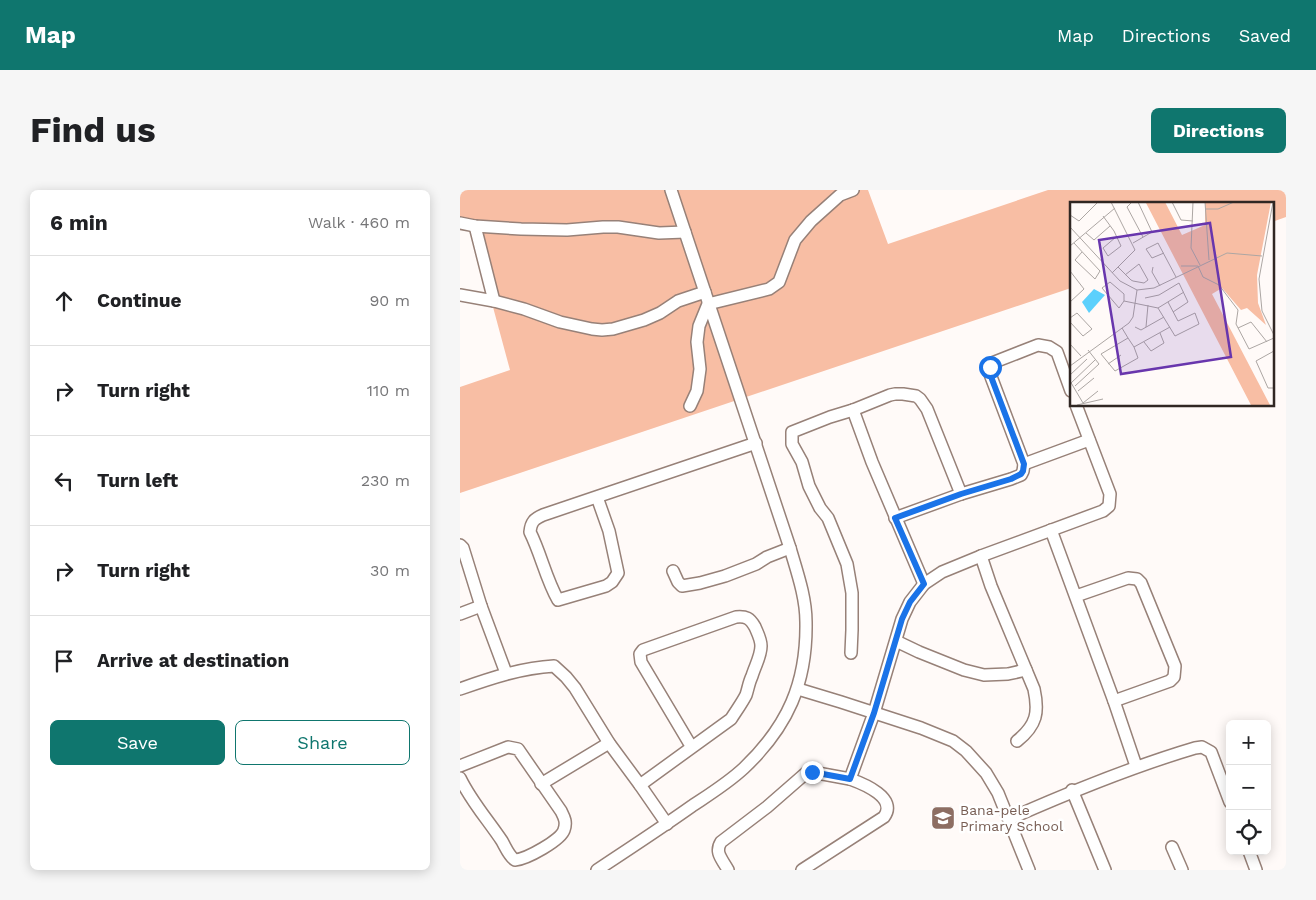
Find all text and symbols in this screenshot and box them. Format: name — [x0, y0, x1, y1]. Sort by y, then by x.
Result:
text: Map — [25, 21, 76, 49]
text: Map — [1057, 25, 1094, 46]
text: Directions — [1122, 25, 1211, 46]
text: Saved — [1239, 25, 1291, 46]
button: Directions — [1151, 108, 1286, 153]
text: Find us — [30, 109, 156, 151]
inset map — [1070, 202, 1274, 406]
text: 6 min — [50, 210, 108, 235]
text: Walk · 460 m — [308, 213, 410, 232]
icon: ahead — [50, 287, 78, 315]
text: Continue — [97, 289, 181, 312]
text: 90 m — [369, 291, 410, 310]
route start — [979, 356, 1002, 379]
icon: right — [50, 377, 78, 405]
text: Turn right — [97, 379, 190, 402]
text: 110 m — [367, 381, 410, 400]
icon: left — [50, 467, 78, 495]
text: Turn left — [97, 469, 178, 492]
text: 230 m — [361, 471, 410, 490]
icon: right — [50, 557, 78, 585]
text: Turn right — [97, 559, 190, 582]
text: 30 m — [370, 561, 410, 580]
icon: arrive — [50, 647, 78, 675]
text: Arrive at destination — [97, 649, 289, 672]
button: Save — [50, 720, 225, 765]
button: Share — [235, 720, 410, 765]
map controls — [1226, 720, 1271, 855]
button: + — [1226, 720, 1271, 765]
route end — [801, 761, 824, 784]
button: − — [1226, 765, 1271, 810]
place label: Bana-pele Primary School — [960, 802, 1064, 834]
school or university icon: Bana-pele Primary School — [930, 805, 956, 831]
button: locate — [1226, 810, 1271, 855]

